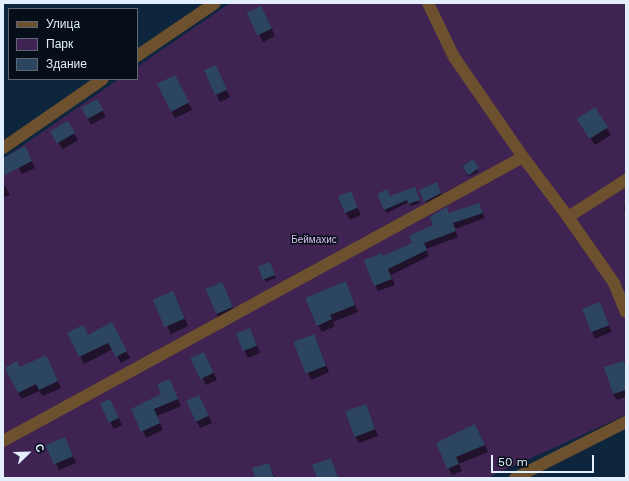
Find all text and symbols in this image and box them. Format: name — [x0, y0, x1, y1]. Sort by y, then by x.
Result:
legend — [8, 8, 138, 80]
text: Улица — [46, 17, 80, 31]
text: Парк — [46, 37, 73, 51]
text: Здание — [46, 57, 87, 71]
park label: Беймахис — [291, 234, 337, 246]
north arrow — [8, 433, 48, 473]
text: С — [32, 442, 47, 454]
scale bar — [493, 447, 596, 473]
text: 50 m — [498, 455, 528, 469]

